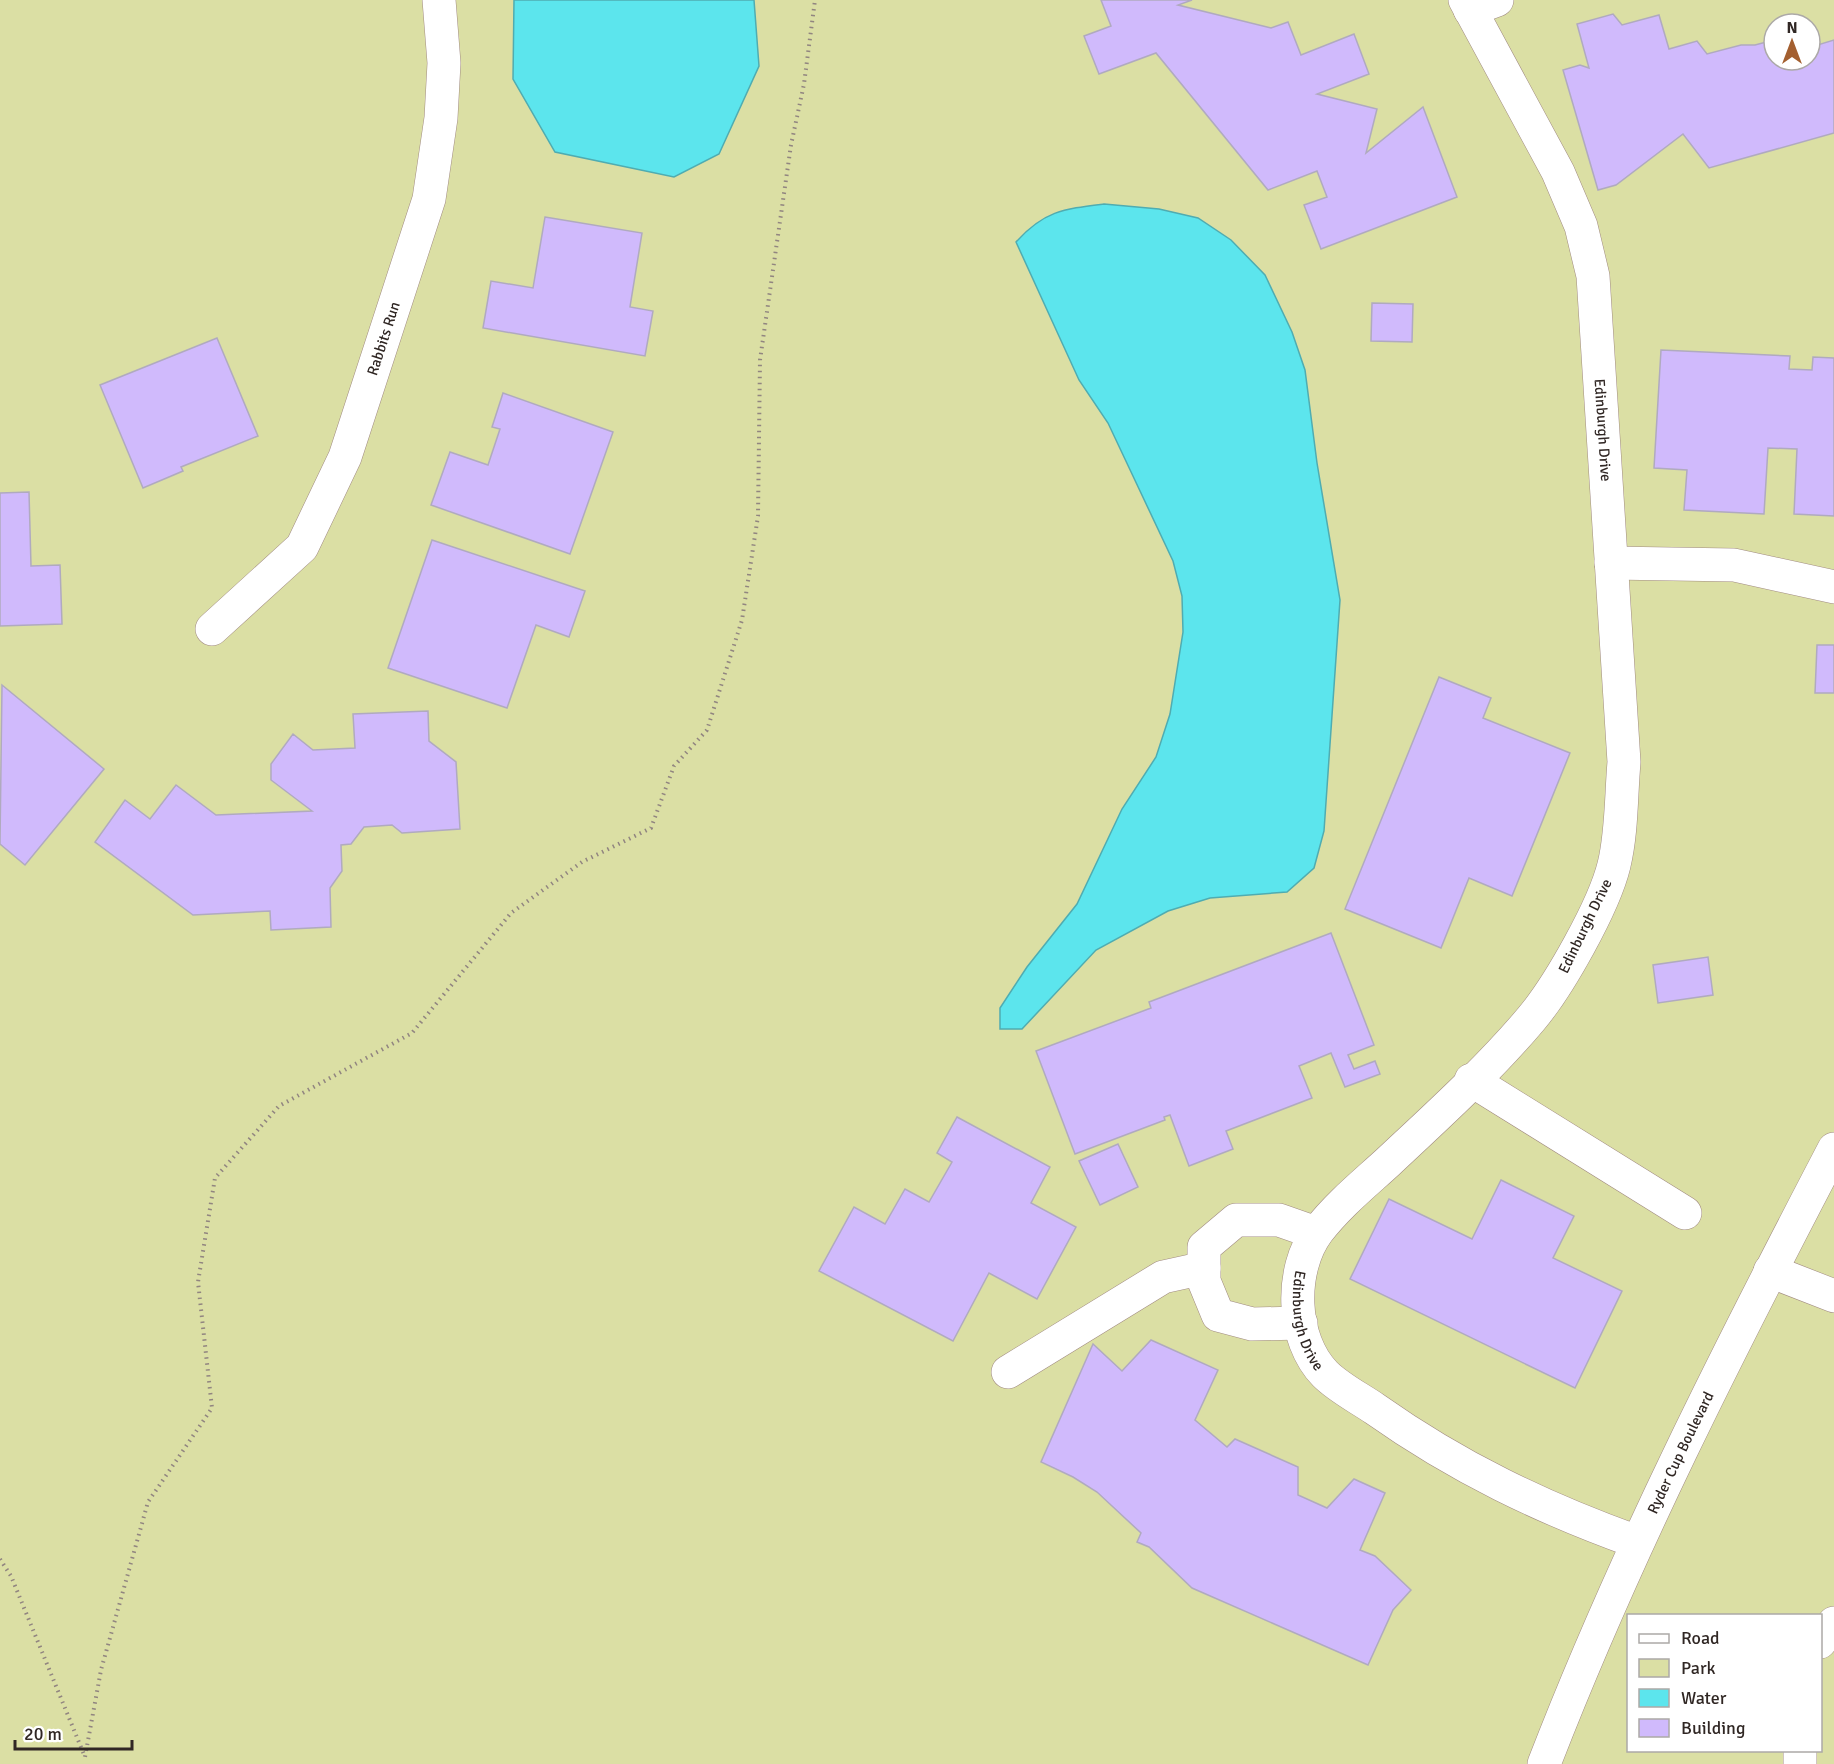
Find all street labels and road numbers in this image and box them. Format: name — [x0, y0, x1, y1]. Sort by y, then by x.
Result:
street label: Rabbits Run — [363, 299, 404, 378]
street label: Edinburgh Drive — [1591, 378, 1615, 482]
street label: Edinburgh Drive — [1554, 876, 1616, 976]
street label: Edinburgh Drive — [1289, 1269, 1328, 1374]
street label: Ryder Cup Boulevard — [1644, 1389, 1718, 1517]

